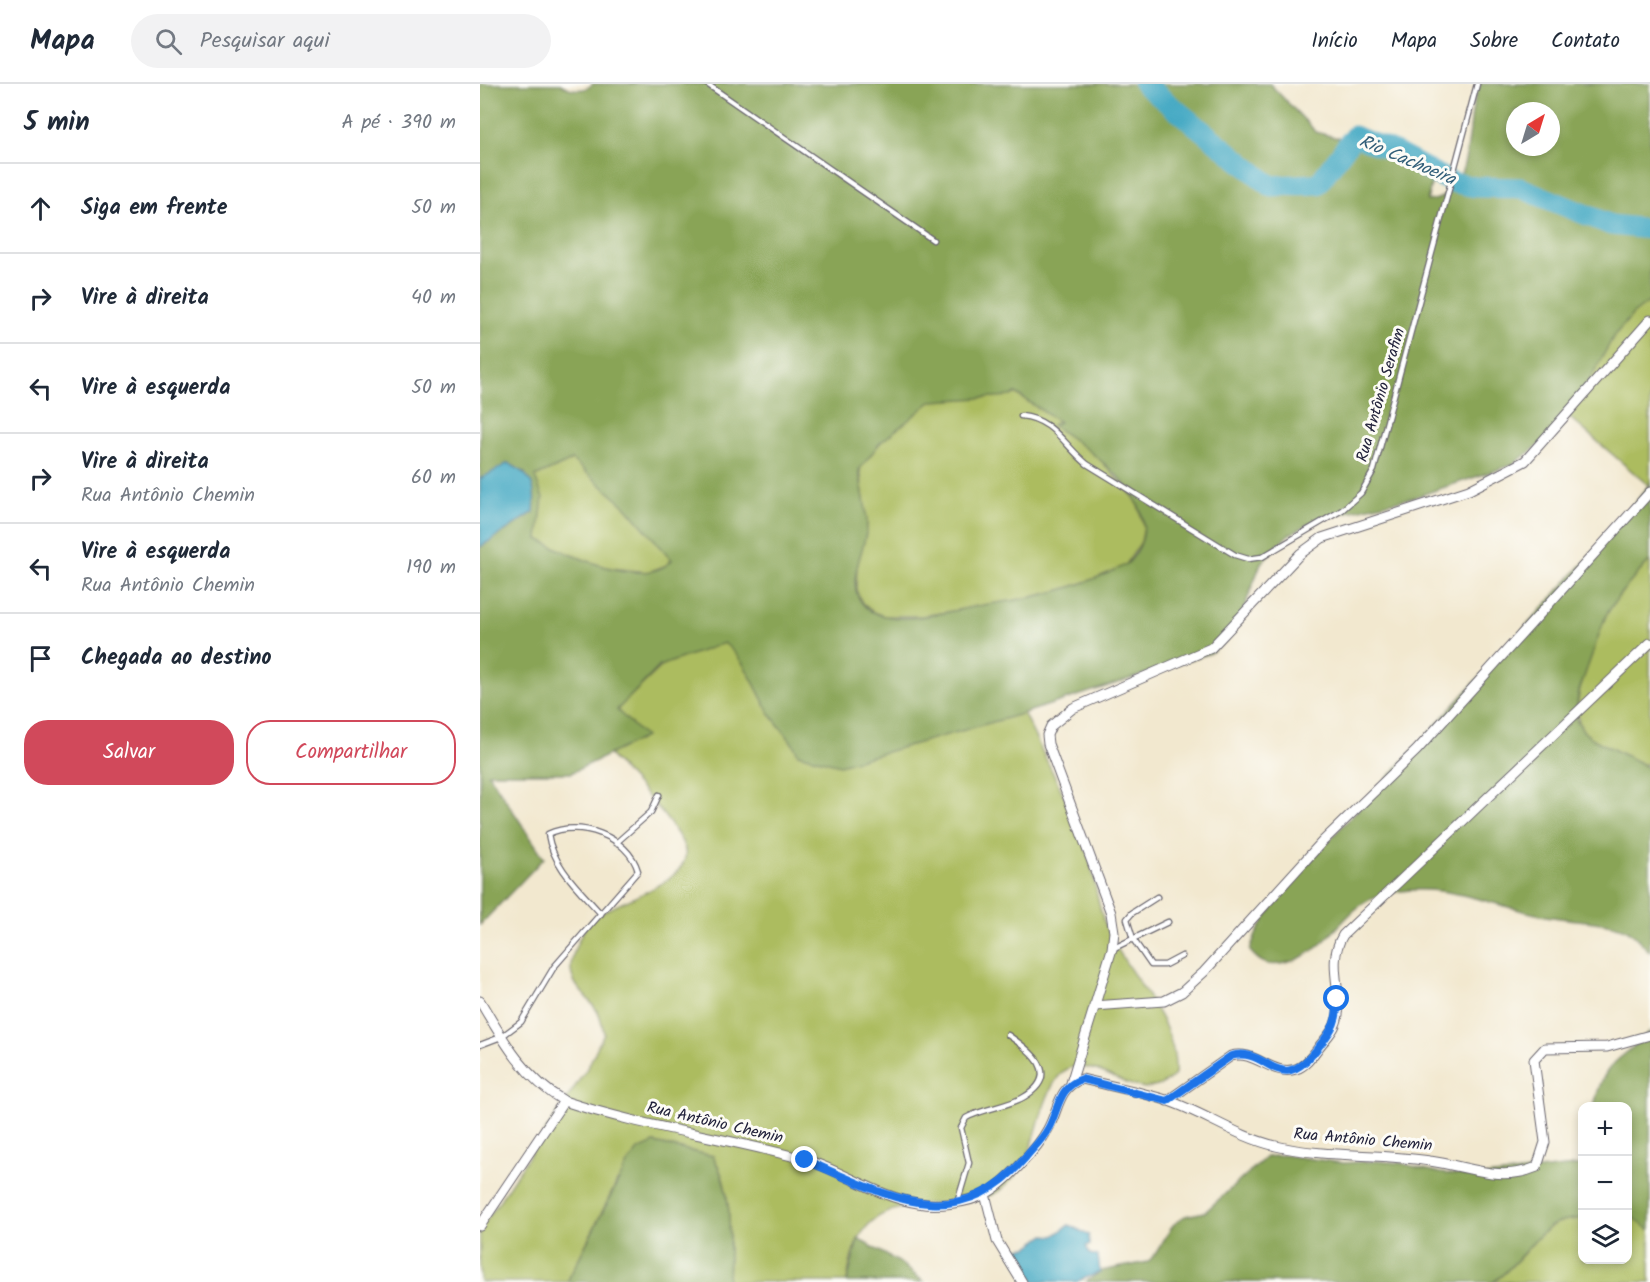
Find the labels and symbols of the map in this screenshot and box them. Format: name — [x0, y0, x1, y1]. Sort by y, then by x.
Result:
north arrow — [1506, 102, 1560, 156]
water label: Rio Cachoeira — [1354, 128, 1461, 195]
street label: Rua Antônio Serafim — [1350, 325, 1412, 465]
route start — [1323, 985, 1349, 1011]
street label: Rua Antônio Chemin — [644, 1095, 786, 1151]
street label: Rua Antônio Chemin — [1293, 1121, 1433, 1159]
route end — [791, 1146, 817, 1172]

